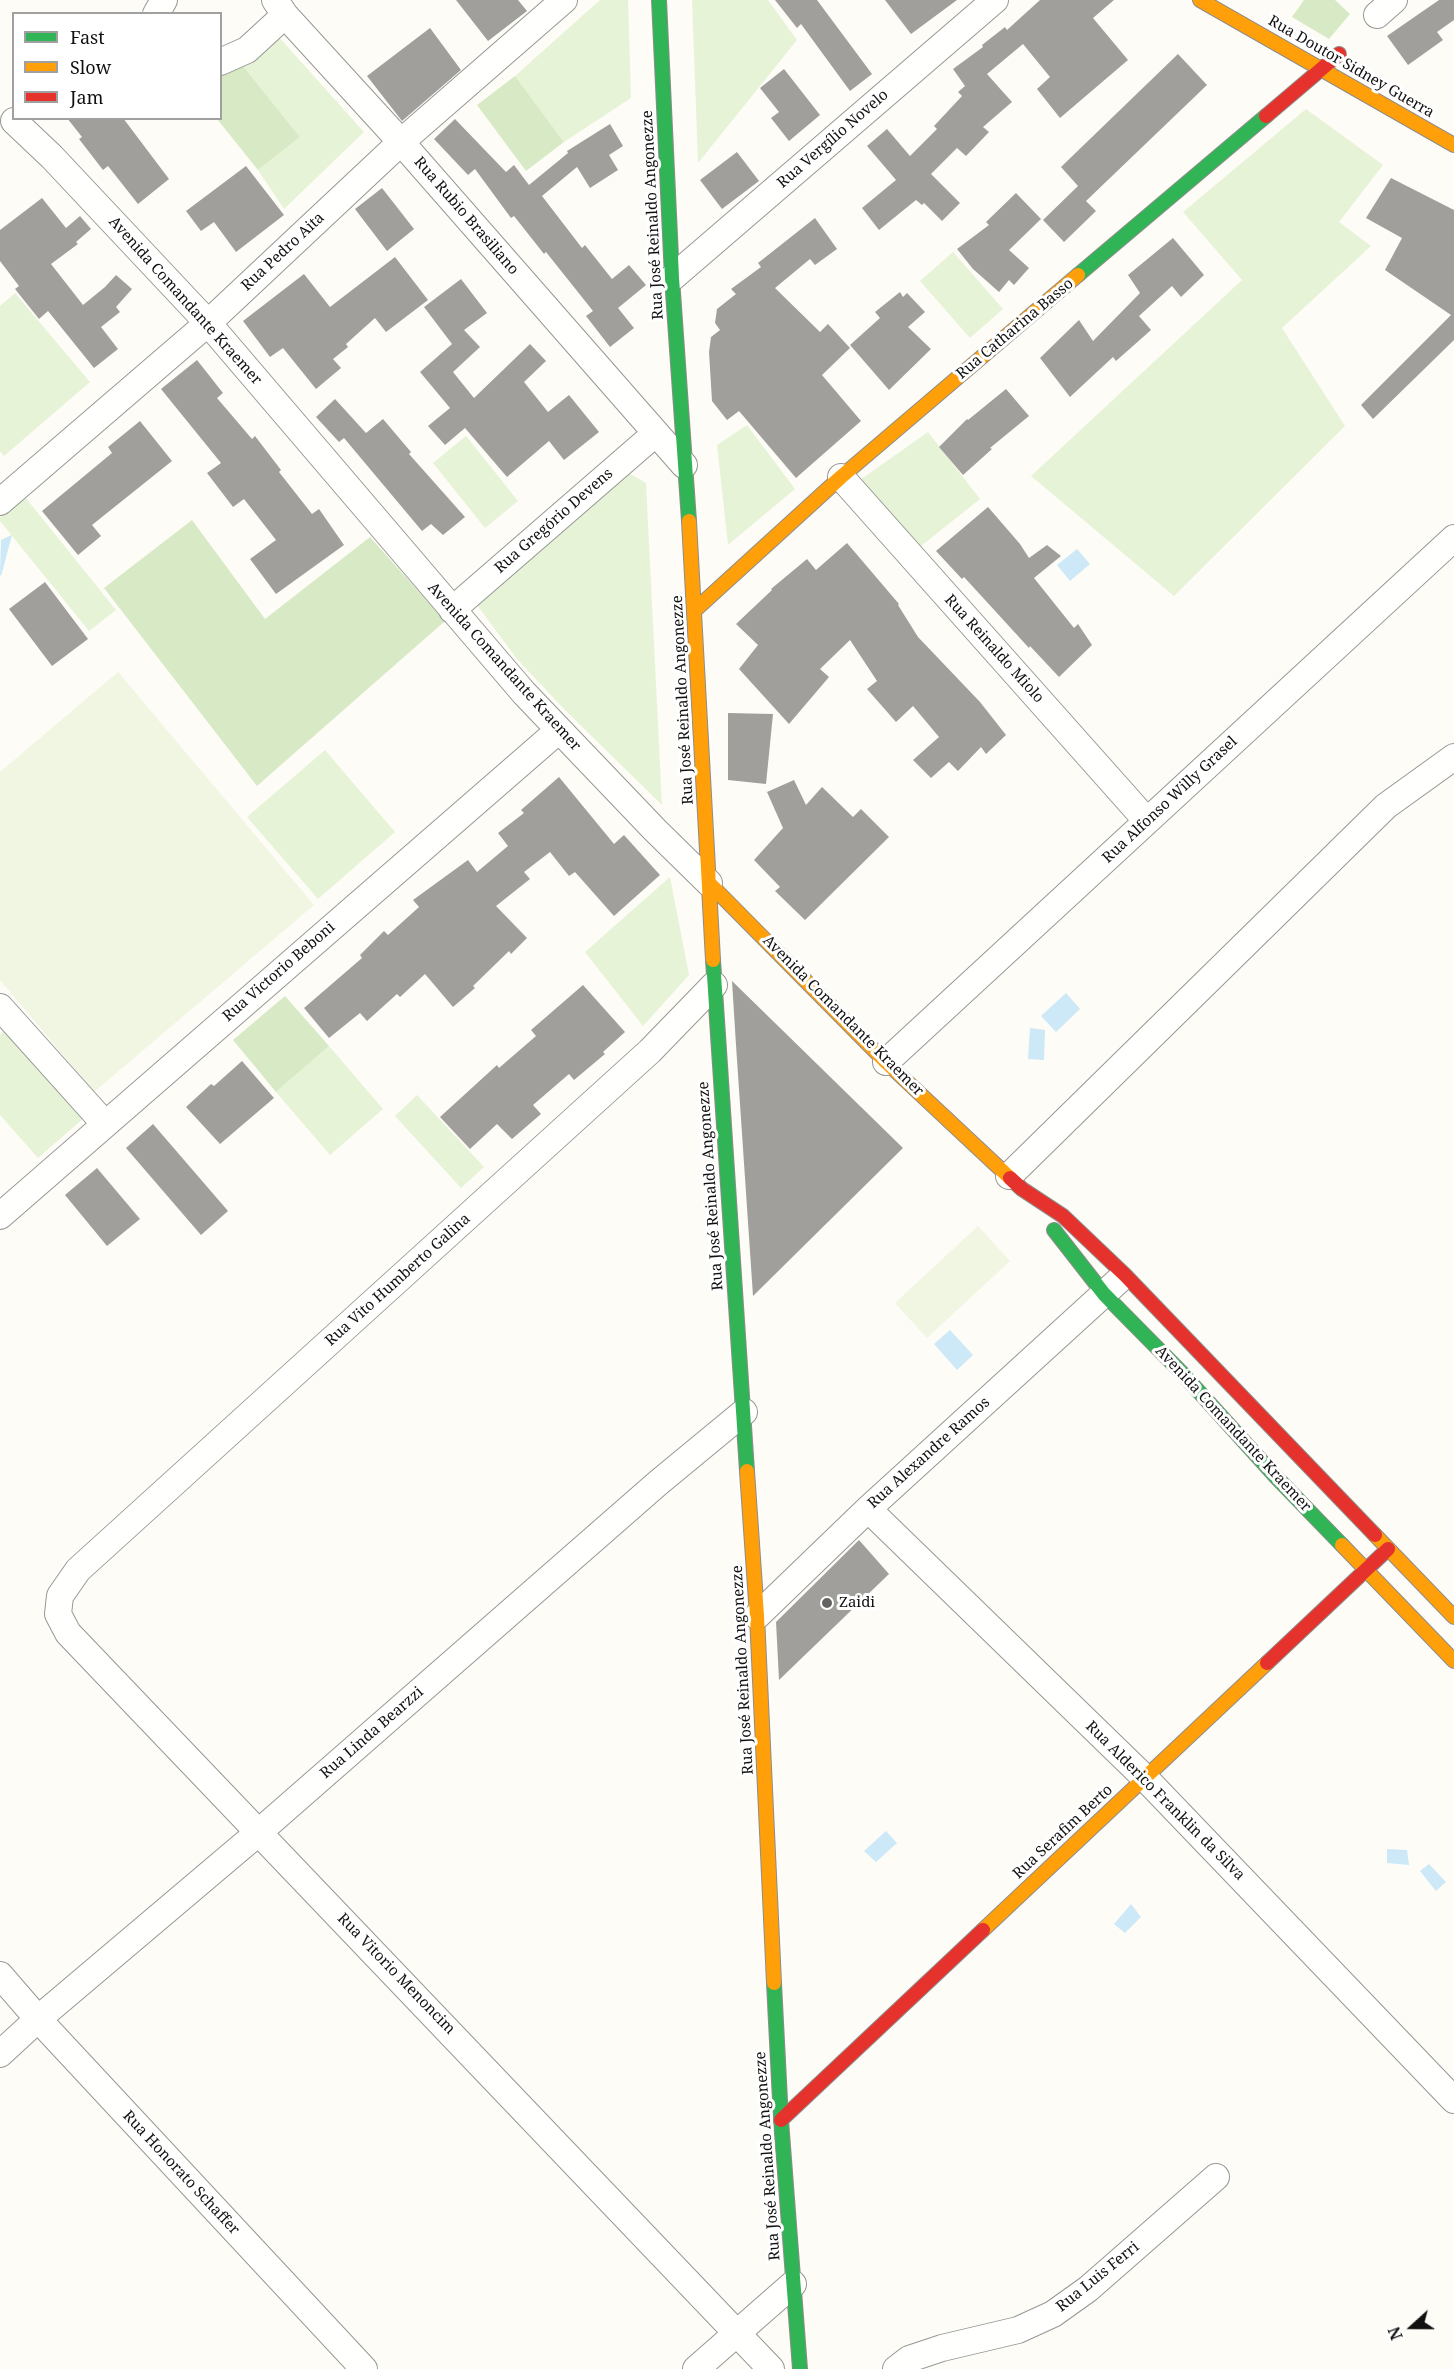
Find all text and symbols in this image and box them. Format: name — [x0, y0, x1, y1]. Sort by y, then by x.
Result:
legend — [12, 12, 222, 120]
street label: Rua Doutor Sidney Guerra — [1265, 12, 1437, 122]
text: Fast — [70, 25, 105, 49]
text: Slow — [70, 55, 111, 79]
text: Jam — [70, 85, 104, 109]
street label: Rua Vergílio Novelo — [774, 86, 892, 192]
street label: Rua José Reinaldo Angonezze — [639, 110, 667, 320]
street label: Rua Rubio Brasiliano — [410, 153, 522, 279]
street label: Rua Pedro Aita — [238, 209, 328, 295]
street label: Avenida Comandante Kraemer — [105, 213, 265, 389]
street label: Rua Catharina Basso — [953, 275, 1077, 383]
street label: Rua Gregório Devens — [491, 465, 617, 577]
street label: Avenida Comandante Kraemer — [424, 579, 584, 755]
street label: Rua Reinaldo Miolo — [941, 591, 1047, 707]
street label: Rua José Reinaldo Angonezze — [669, 595, 697, 805]
street label: Rua Alfonso Willy Grasel — [1099, 733, 1241, 867]
street label: Rua Victorio Beboni — [219, 918, 339, 1026]
street label: Avenida Comandante Kraemer — [759, 932, 927, 1100]
street label: Rua José Reinaldo Angonezze — [695, 1081, 727, 1291]
street label: Rua Vito Humberto Galina — [322, 1210, 474, 1350]
street label: Avenida Comandante Kraemer — [1151, 1342, 1315, 1516]
street label: Rua Alexandre Ramos — [864, 1394, 994, 1512]
street label: Rua José Reinaldo Angonezze — [729, 1565, 757, 1775]
place label: Zaidi — [839, 1594, 875, 1612]
marker: Zaidi — [820, 1596, 834, 1610]
street label: Rua Linda Bearzzi — [317, 1683, 427, 1783]
street label: Rua Alderico Franklin da Silva — [1082, 1718, 1248, 1884]
street label: Rua Serafim Berto — [1009, 1781, 1117, 1883]
street label: Rua Vitorio Menoncim — [333, 1910, 459, 2038]
street label: Rua José Reinaldo Angonezze — [752, 2051, 784, 2261]
street label: Rua Honorato Schaffer — [119, 2107, 243, 2239]
street label: Rua Luis Ferri — [1053, 2238, 1143, 2316]
north arrow — [1382, 2297, 1442, 2357]
text: N — [1383, 2324, 1408, 2343]

